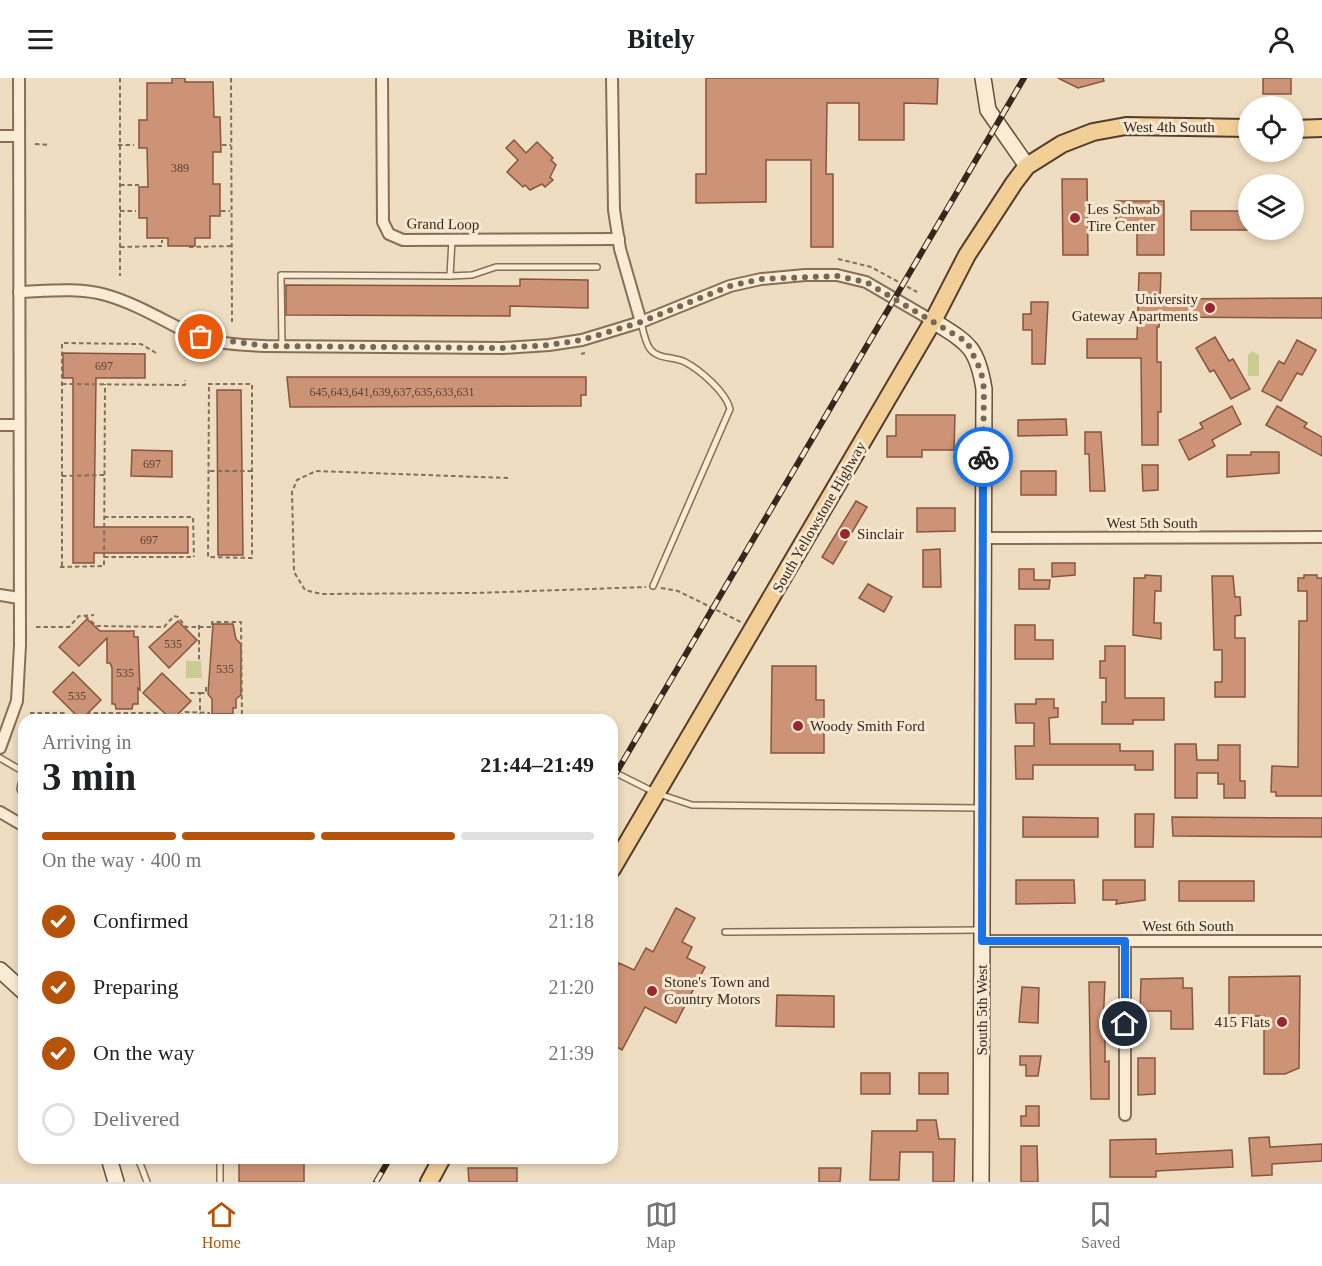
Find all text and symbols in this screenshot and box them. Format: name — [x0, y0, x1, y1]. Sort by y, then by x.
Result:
icon: menu — [24, 23, 57, 56]
icon: person — [1265, 23, 1298, 56]
text: Bitely — [627, 24, 695, 54]
map controls — [1238, 96, 1304, 240]
button: locate — [1238, 96, 1304, 162]
street label: West 4th South — [1123, 119, 1215, 135]
house number: 389 — [171, 161, 189, 175]
button: layers — [1238, 174, 1304, 240]
place label: Les Schwab Tire Center — [1087, 201, 1160, 234]
marker: Les Schwab Tire Center — [1068, 211, 1082, 225]
street label: Grand Loop — [406, 215, 480, 233]
place label: University Gateway Apartments — [1072, 291, 1198, 324]
marker: University Gateway Apartments — [1203, 301, 1217, 315]
pin — [175, 311, 226, 362]
icon: bag — [184, 320, 217, 353]
house number: 697 — [95, 359, 113, 373]
house number: 645,643,641,639,637,635,633,631 — [310, 385, 475, 399]
courier — [953, 427, 1013, 487]
street label: South Yellowstone Highway — [769, 438, 869, 595]
icon: bike — [967, 441, 1000, 474]
house number: 697 — [143, 457, 161, 471]
street label: West 5th South — [1106, 515, 1198, 531]
place label: Sinclair — [857, 526, 904, 542]
marker: Sinclair — [838, 527, 852, 541]
house number: 697 — [140, 533, 158, 547]
house number: 535 — [164, 637, 182, 651]
house number: 535 — [216, 662, 234, 676]
house number: 535 — [116, 666, 134, 680]
house number: 535 — [68, 689, 86, 703]
place label: Woody Smith Ford — [810, 718, 925, 734]
marker: Woody Smith Ford — [791, 719, 805, 733]
text: Arriving in — [42, 731, 131, 753]
text: 21:44–21:49 — [480, 752, 594, 777]
text: 3 min — [42, 755, 136, 798]
text: On the way · 400 m — [42, 849, 201, 871]
icon: check — [42, 905, 75, 938]
text: Confirmed — [93, 908, 188, 933]
text: 21:18 — [548, 910, 594, 932]
street label: West 6th South — [1142, 918, 1234, 934]
street label: South 5th West — [974, 964, 990, 1056]
icon: check — [42, 971, 75, 1004]
text: Preparing — [93, 974, 179, 999]
place label: Stone's Town and Country Motors — [664, 974, 770, 1007]
text: 21:20 — [548, 976, 594, 998]
marker: Stone's Town and Country Motors — [645, 984, 659, 998]
pin — [1099, 998, 1150, 1049]
icon: home — [1108, 1007, 1141, 1040]
place label: 415 Flats — [1215, 1014, 1270, 1030]
marker: 415 Flats — [1275, 1015, 1289, 1029]
icon: check — [42, 1037, 75, 1070]
text: On the way — [93, 1040, 194, 1065]
text: 21:39 — [548, 1042, 594, 1064]
text: Delivered — [93, 1106, 180, 1131]
tab: Home — [202, 1198, 241, 1252]
tab: Map — [645, 1198, 678, 1252]
tab: Saved — [1081, 1198, 1120, 1252]

